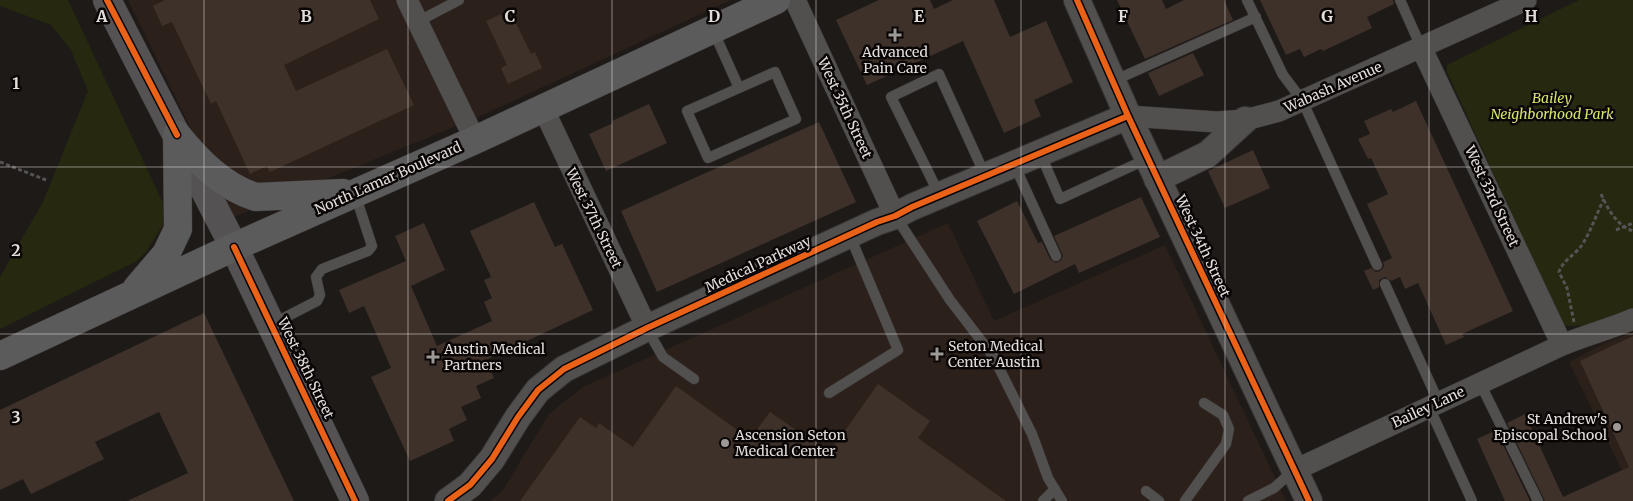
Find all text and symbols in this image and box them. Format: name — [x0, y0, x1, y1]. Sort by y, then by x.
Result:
text: A — [95, 6, 108, 26]
text: B — [300, 6, 312, 26]
text: C — [505, 6, 515, 26]
text: D — [708, 6, 720, 26]
text: E — [914, 6, 925, 26]
text: F — [1118, 6, 1128, 26]
text: G — [1321, 6, 1333, 26]
text: H — [1524, 6, 1538, 26]
marker: Advanced Pain Care — [888, 28, 902, 42]
place label: Advanced Pain Care — [861, 43, 928, 77]
street label: West 35th Street — [813, 54, 876, 162]
street label: Wabash Avenue — [1280, 57, 1385, 117]
text: 1 — [12, 73, 20, 93]
park label: Bailey Neighborhood Park — [1490, 89, 1614, 123]
street label: North Lamar Boulevard — [312, 137, 465, 219]
street label: West 33rd Street — [1460, 142, 1523, 250]
street label: West 37th Street — [561, 164, 626, 272]
street label: West 34th Street — [1171, 191, 1235, 300]
street label: Medical Parkway — [702, 231, 815, 296]
text: 2 — [11, 240, 21, 260]
street label: West 38th Street — [273, 313, 339, 422]
place label: Seton Medical Center Austin — [948, 337, 1044, 371]
place label: Austin Medical Partners — [443, 340, 546, 374]
marker: Seton Medical Center Austin — [930, 347, 944, 361]
marker: Austin Medical Partners — [426, 350, 440, 364]
street label: Bailey Lane — [1389, 382, 1467, 432]
text: 3 — [11, 407, 21, 427]
place label: St Andrew's Episcopal School — [1494, 410, 1608, 444]
marker: St Andrew's Episcopal School — [1611, 421, 1623, 433]
place label: Ascension Seton Medical Center — [734, 426, 846, 460]
marker: Ascension Seton Medical Center — [719, 437, 731, 449]

